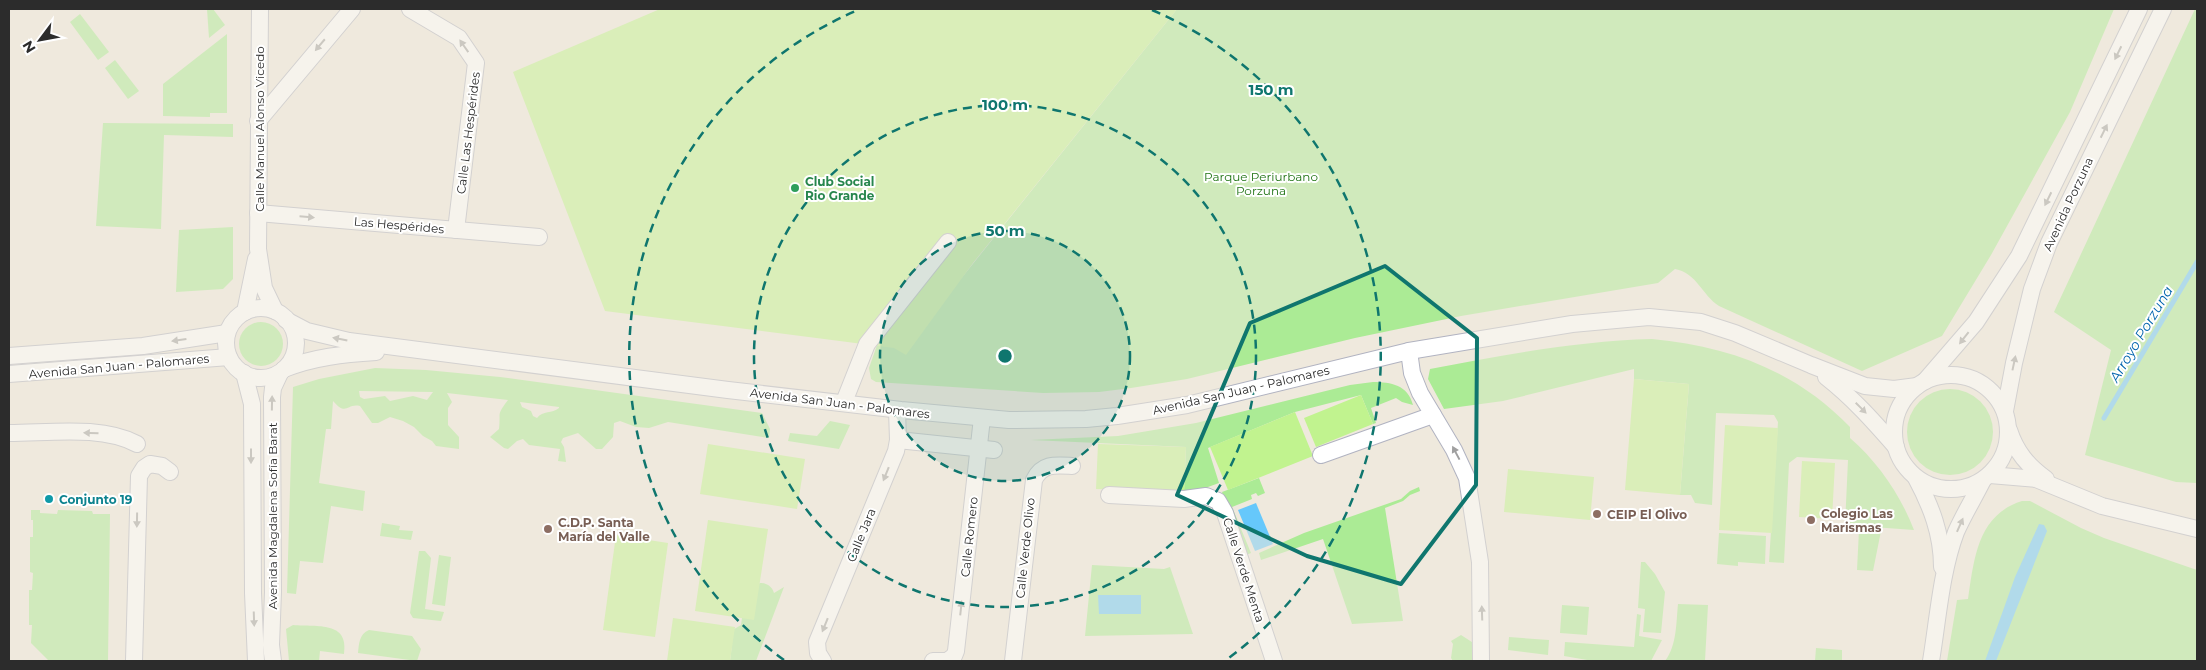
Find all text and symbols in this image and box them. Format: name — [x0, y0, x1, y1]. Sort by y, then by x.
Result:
north arrow — [15, 15, 65, 65]
text: N — [18, 37, 40, 56]
one-way arrow — [315, 38, 326, 51]
one-way arrow — [459, 39, 469, 53]
street label: Calle Manuel Alonso Vicedo — [252, 46, 267, 212]
one-way arrow — [2114, 46, 2122, 60]
street label: Calle Las Hespérides — [453, 71, 483, 195]
text: 150 m — [1249, 80, 1293, 99]
text: 100 m — [982, 95, 1028, 114]
one-way arrow — [2100, 124, 2108, 138]
street label: Avenida Porzuna — [2040, 155, 2096, 253]
park label: Parque Periurbano Porzuna — [1204, 169, 1318, 198]
place label: Club Social Rio Grande — [805, 174, 875, 203]
marker: Club Social Rio Grande — [789, 182, 801, 194]
one-way arrow — [2044, 192, 2052, 206]
one-way arrow — [299, 213, 315, 221]
street label: Las Hespérides — [353, 214, 445, 236]
text: 50 m — [985, 221, 1025, 240]
water label: Arroyo Porzuna — [2105, 283, 2177, 386]
one-way arrow — [1958, 331, 1969, 344]
one-way arrow — [332, 335, 348, 343]
one-way arrow — [171, 337, 187, 345]
centre of rings — [996, 347, 1014, 365]
street label: Avenida San Juan - Palomares — [28, 351, 210, 381]
one-way arrow — [2010, 356, 2018, 371]
street label: Avenida San Juan - Palomares — [1151, 362, 1331, 418]
street label: Avenida San Juan - Palomares — [749, 385, 931, 422]
one-way arrow — [268, 394, 276, 410]
one-way arrow — [1855, 402, 1867, 414]
street label: Avenida Magdalena Sofía Barat — [265, 422, 280, 610]
one-way arrow — [83, 428, 99, 436]
one-way arrow — [1452, 446, 1460, 461]
one-way arrow — [247, 448, 255, 464]
one-way arrow — [882, 467, 890, 482]
place label: Conjunto 19 — [59, 492, 133, 507]
marker: Conjunto 19 — [43, 493, 55, 505]
street label: Calle Romero — [957, 496, 981, 578]
street label: Calle Verde Olivo — [1012, 497, 1038, 599]
street label: Calle Jara — [843, 506, 879, 564]
place label: Colegio Las Marismas — [1821, 506, 1893, 535]
place label: CEIP El Olivo — [1607, 507, 1687, 522]
marker: CEIP El Olivo — [1591, 508, 1603, 520]
one-way arrow — [133, 513, 141, 529]
marker: Colegio Las Marismas — [1805, 514, 1817, 526]
place label: C.D.P. Santa María del Valle — [558, 515, 650, 544]
street label: Calle Verde Menta — [1220, 516, 1268, 624]
one-way arrow — [1956, 518, 1964, 532]
marker: C.D.P. Santa María del Valle — [542, 523, 554, 535]
one-way arrow — [957, 599, 965, 615]
one-way arrow — [1478, 604, 1486, 620]
one-way arrow — [250, 611, 258, 627]
one-way arrow — [820, 617, 828, 632]

